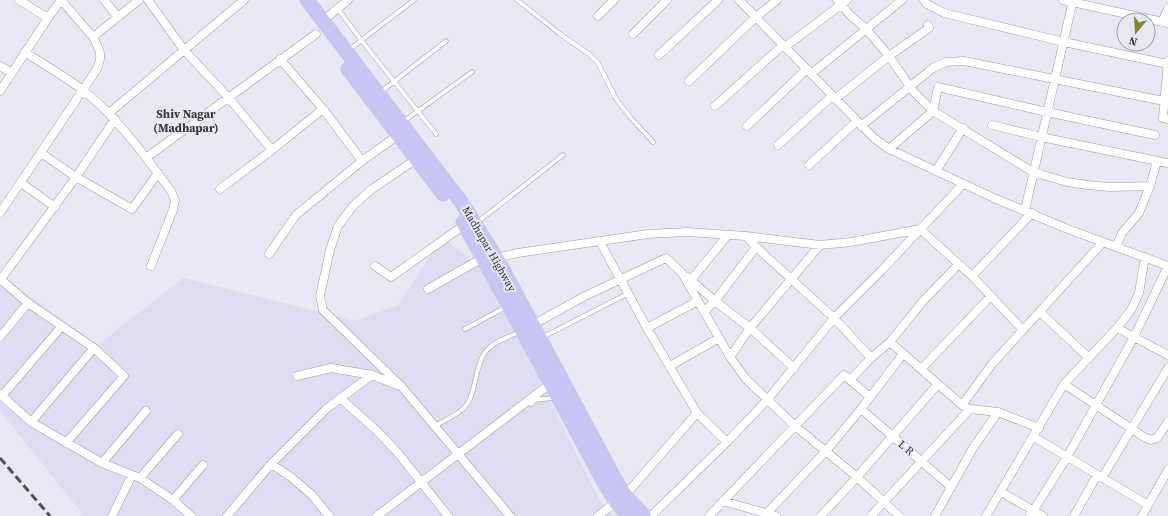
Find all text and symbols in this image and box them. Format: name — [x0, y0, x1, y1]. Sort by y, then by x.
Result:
north arrow — [1116, 12, 1156, 52]
text: N — [1127, 33, 1139, 49]
district label: Shiv Nagar (Madhapar) — [153, 106, 219, 136]
street label: Madhapar Highway — [459, 204, 520, 295]
street label: L R — [895, 437, 917, 459]

